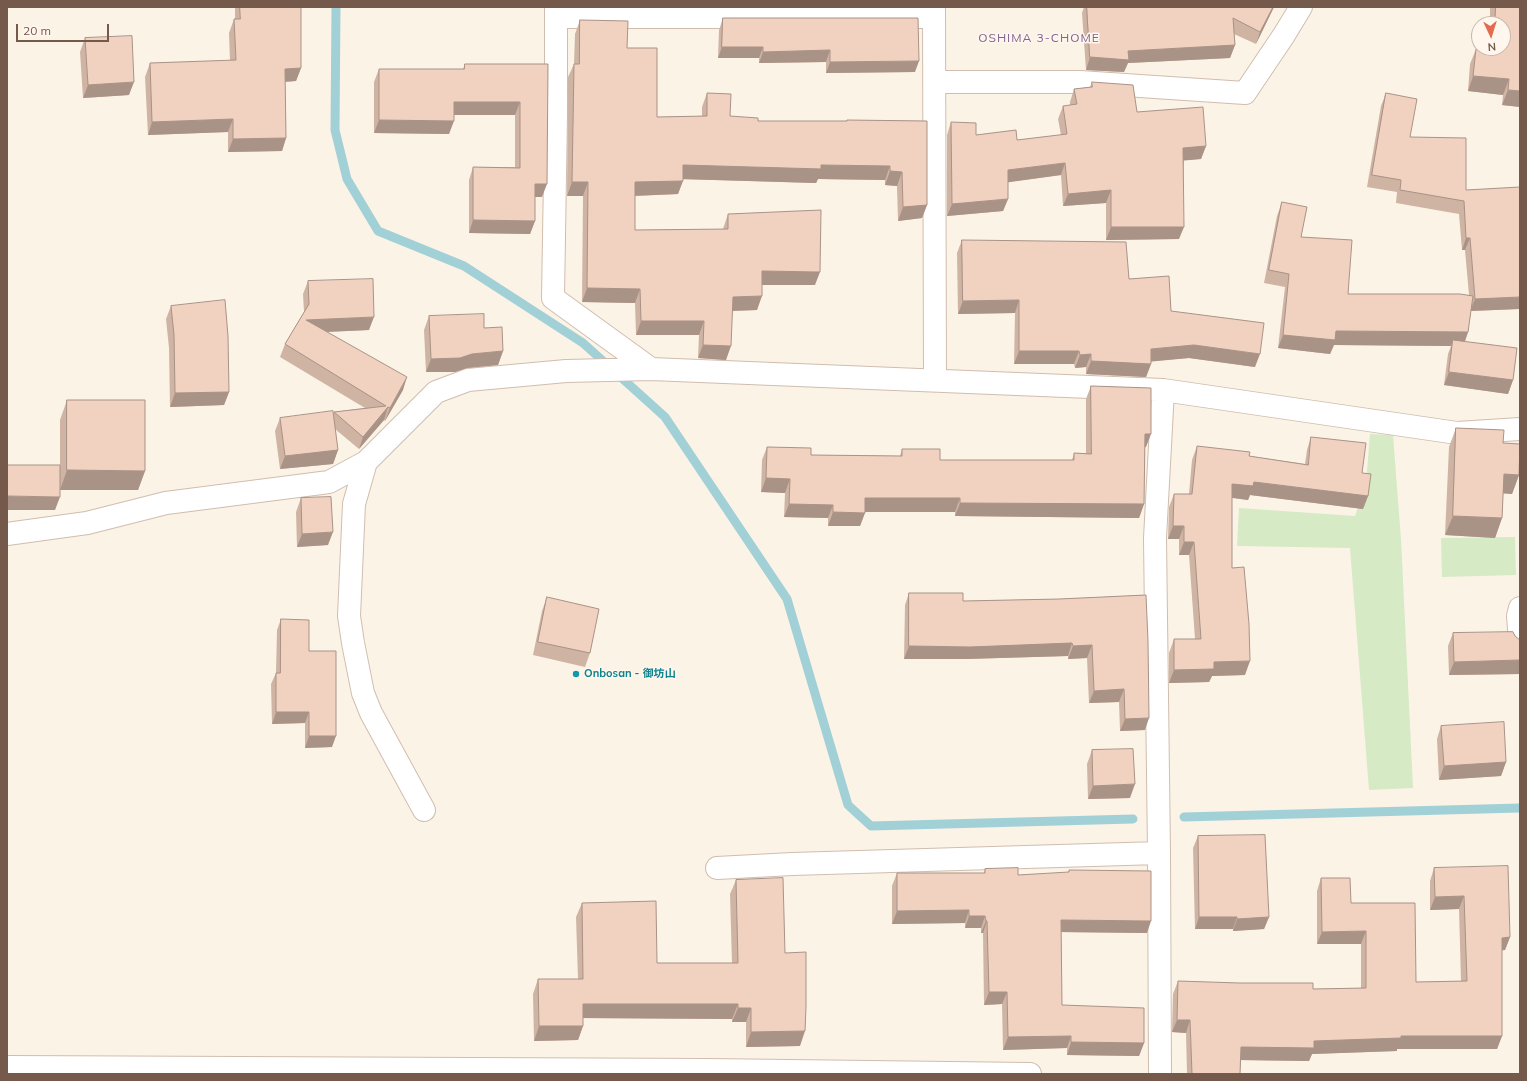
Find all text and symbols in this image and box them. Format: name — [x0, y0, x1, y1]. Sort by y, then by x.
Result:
scale bar — [18, 16, 111, 42]
north arrow — [1471, 16, 1511, 56]
text: 20 m — [23, 23, 51, 38]
district label: OSHIMA 3-CHOME — [978, 31, 1100, 45]
text: N — [1487, 40, 1496, 54]
place label: Onbosan - 御坊山 — [584, 667, 675, 681]
marker: Onbosan - 御坊山 — [571, 669, 581, 679]

